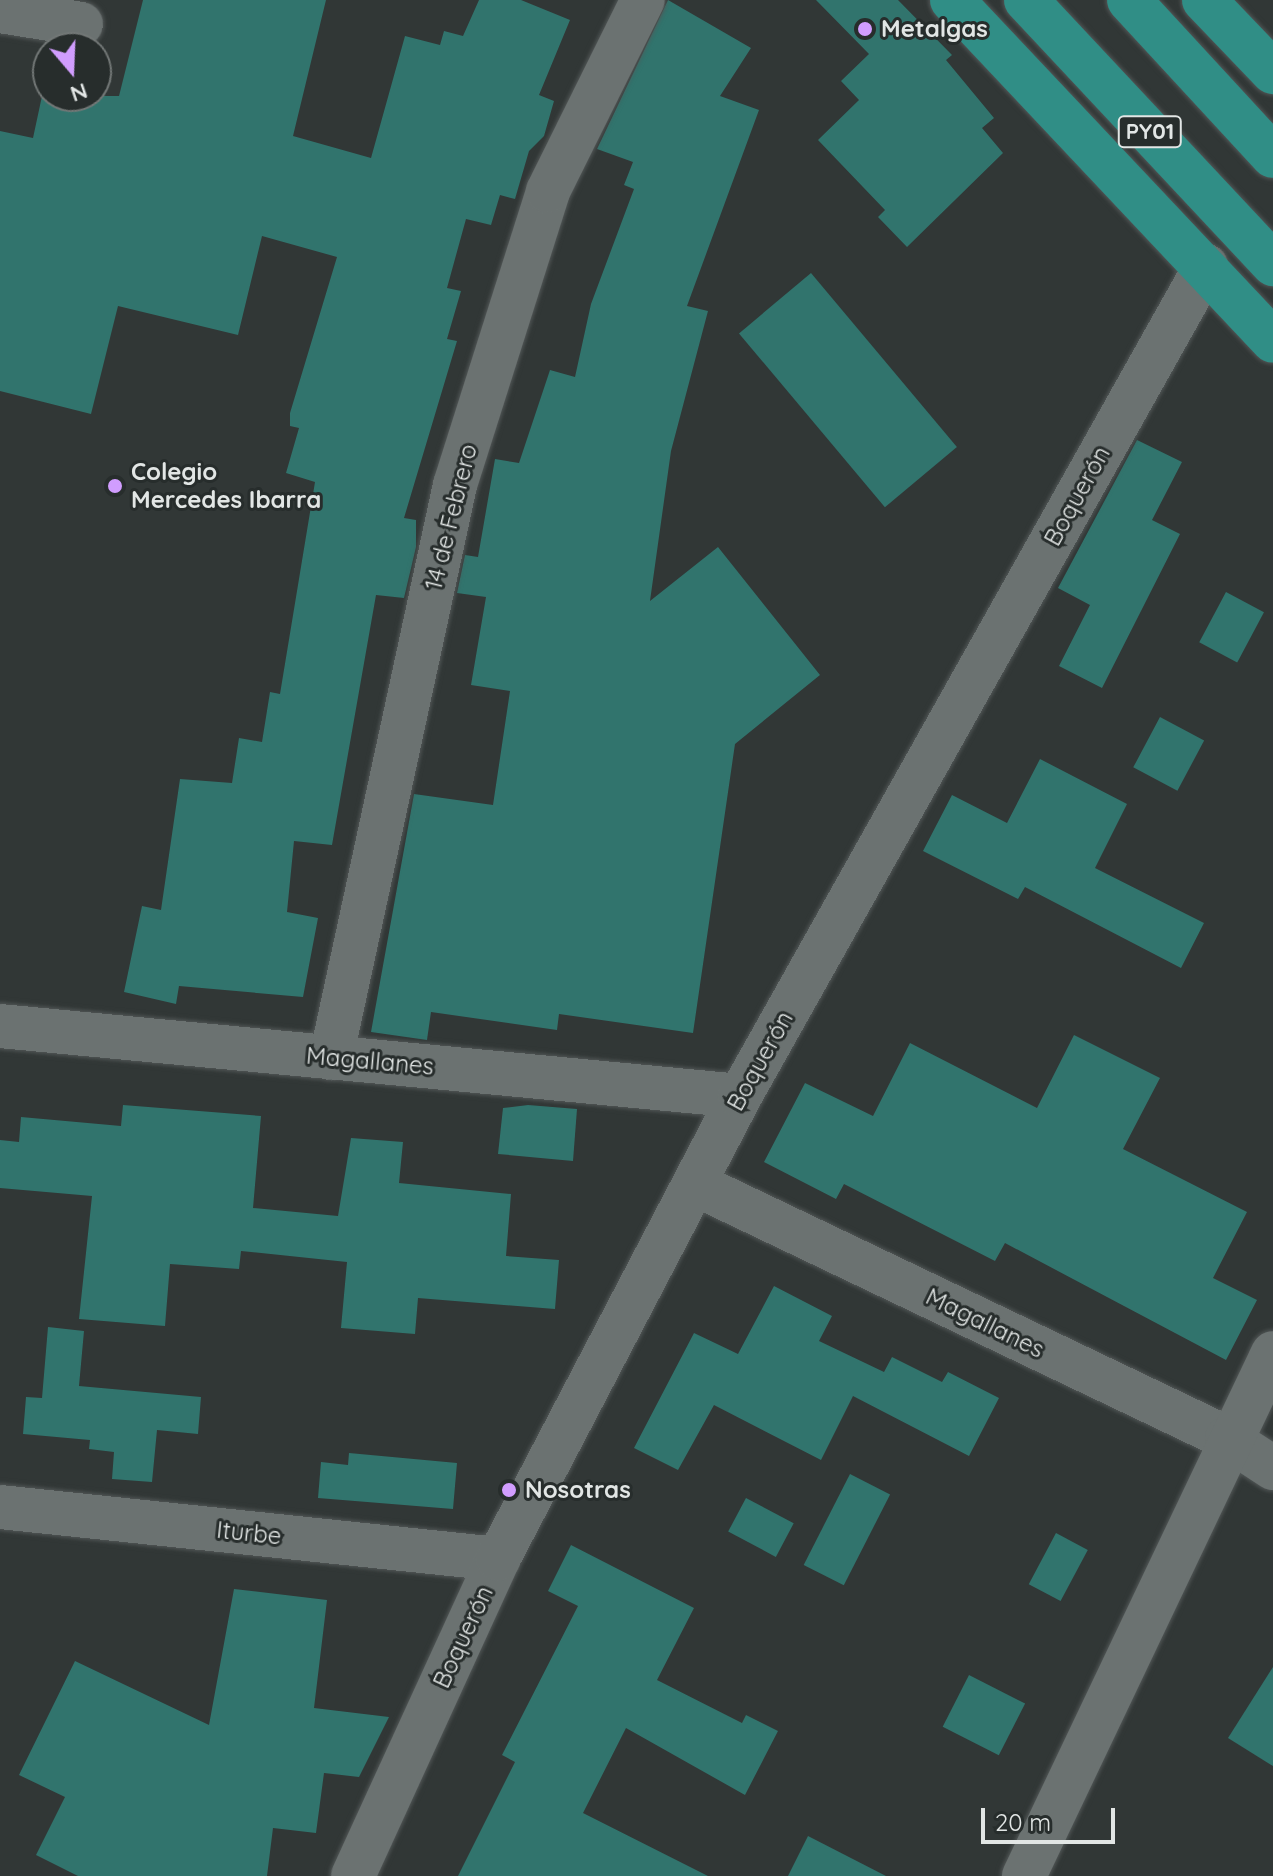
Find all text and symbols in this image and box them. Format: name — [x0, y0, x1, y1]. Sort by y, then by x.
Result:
place label: Metalgas — [881, 15, 988, 43]
marker: Metalgas — [856, 20, 874, 38]
north arrow — [32, 32, 112, 112]
text: N — [67, 77, 91, 109]
road number: PY01 — [1116, 114, 1184, 150]
street label: 14 de Febrero — [419, 441, 483, 593]
street label: Boquerón — [1038, 441, 1116, 551]
place label: Colegio Mercedes Ibarra — [131, 458, 321, 514]
marker: Colegio Mercedes Ibarra — [106, 477, 124, 495]
street label: Boquerón — [721, 1006, 799, 1116]
street label: Magallanes — [305, 1041, 435, 1081]
street label: Magallanes — [921, 1282, 1049, 1364]
place label: Nosotras — [525, 1476, 631, 1504]
marker: Nosotras — [500, 1481, 518, 1499]
street label: Iturbe — [215, 1515, 283, 1551]
street label: Boquerón — [427, 1581, 499, 1693]
scale bar — [985, 1792, 1119, 1842]
text: 20 m — [995, 1807, 1051, 1837]

